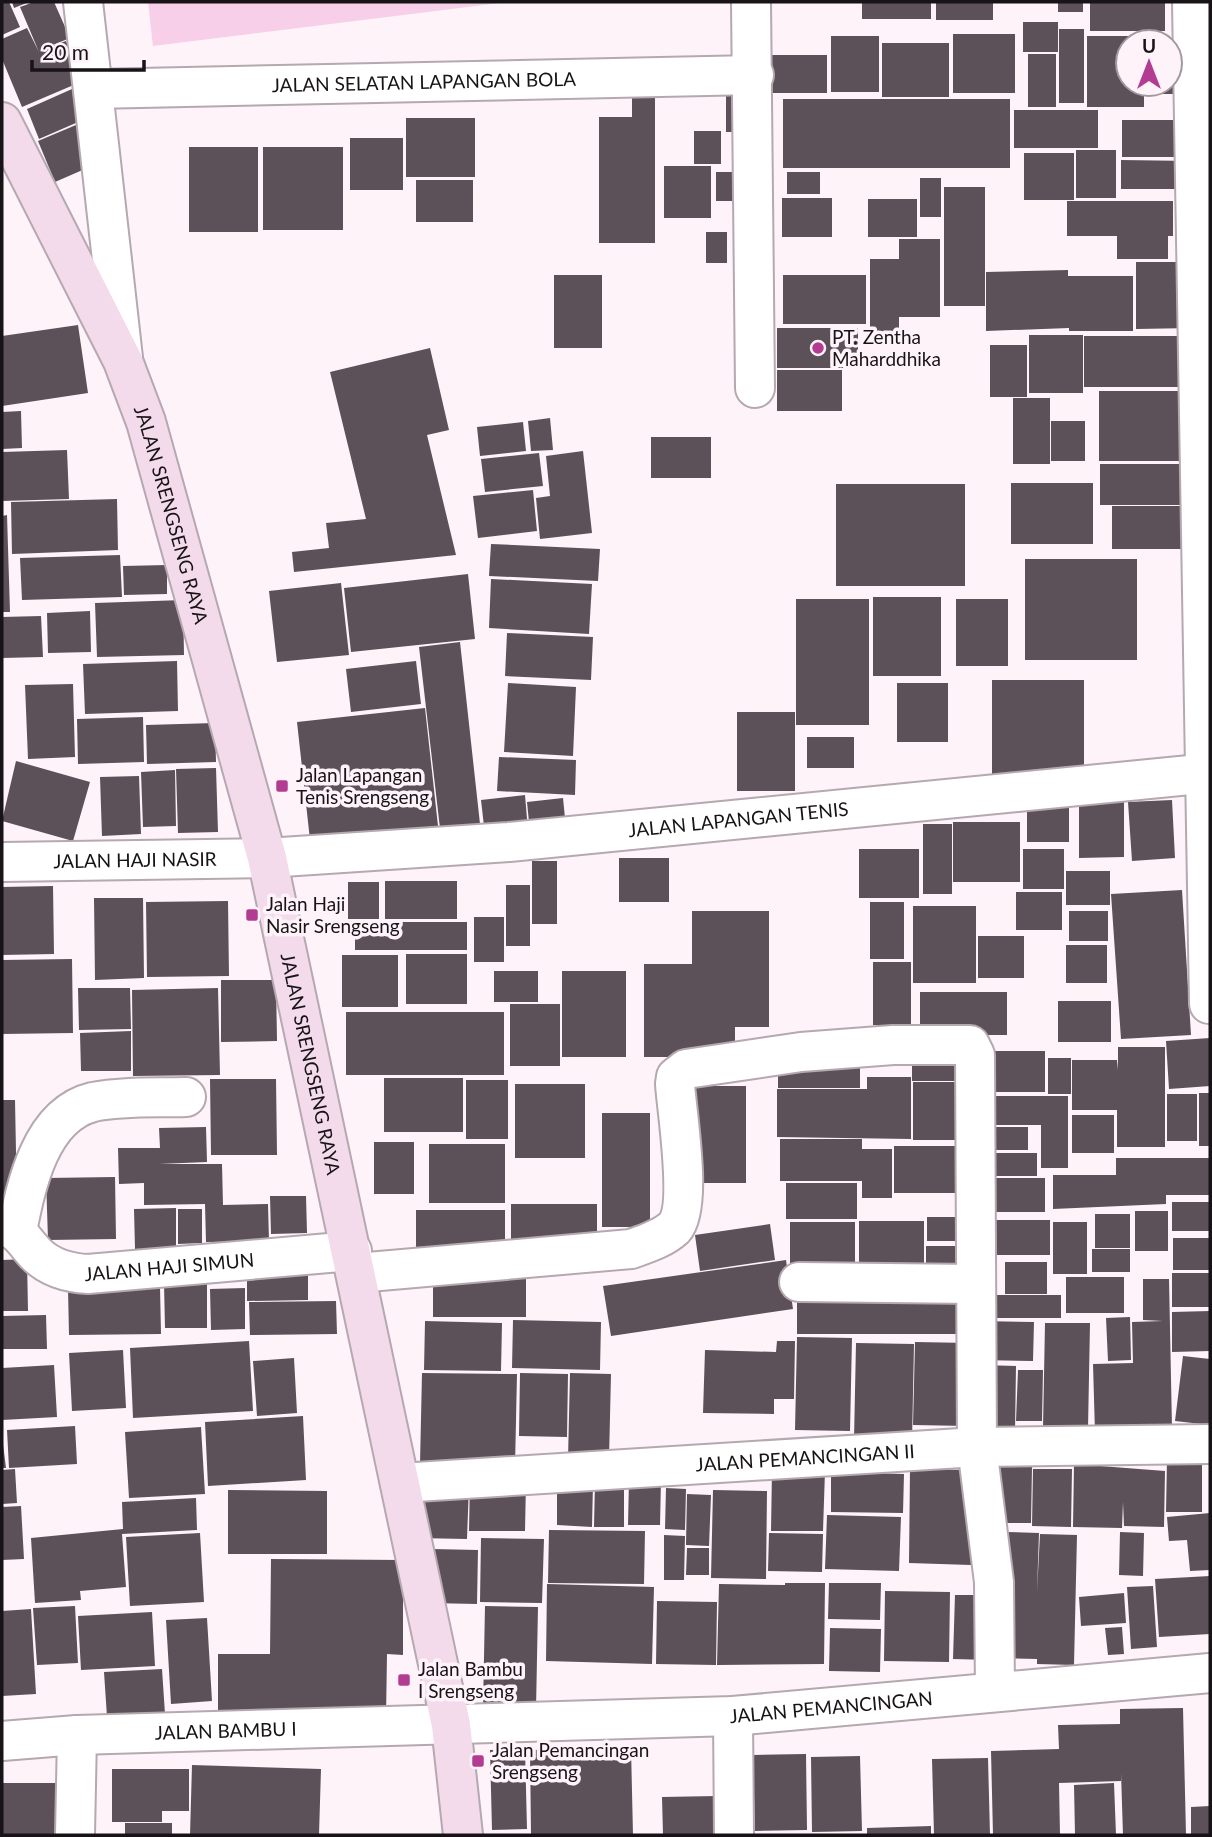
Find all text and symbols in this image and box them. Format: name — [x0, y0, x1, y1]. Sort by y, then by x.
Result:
scale bar — [32, 28, 144, 72]
north arrow — [1114, 28, 1184, 98]
text: U — [1142, 34, 1156, 57]
text: 20 m — [42, 39, 89, 64]
street label: JALAN SELATAN LAPANGAN BOLA — [272, 67, 576, 96]
place label: PT. Zentha Maharddhika — [832, 325, 941, 370]
marker: PT. Zentha Maharddhika — [810, 340, 826, 356]
street label: JALAN SRENGSENG RAYA — [130, 402, 213, 626]
place label: Jalan Lapangan Tenis Srengseng — [296, 763, 429, 808]
marker: Jalan Lapangan Tenis Srengseng — [274, 778, 290, 794]
street label: JALAN LAPANGAN TENIS — [627, 797, 849, 841]
street label: JALAN HAJI NASIR — [53, 847, 217, 872]
place label: Jalan Haji Nasir Srengseng — [266, 892, 400, 937]
marker: Jalan Haji Nasir Srengseng — [244, 907, 260, 923]
street label: JALAN SRENGSENG RAYA — [276, 951, 346, 1177]
street label: JALAN HAJI SIMUN — [83, 1248, 255, 1285]
street label: JALAN PEMANCINGAN II — [695, 1439, 915, 1476]
place label: Jalan Bambu I Srengseng — [418, 1657, 523, 1702]
marker: Jalan Bambu I Srengseng — [396, 1672, 412, 1688]
street label: JALAN PEMANCINGAN — [728, 1686, 934, 1727]
street label: JALAN BAMBU I — [154, 1717, 297, 1744]
place label: Jalan Pemancingan Srengseng — [492, 1738, 649, 1783]
marker: Jalan Pemancingan Srengseng — [470, 1753, 486, 1769]

